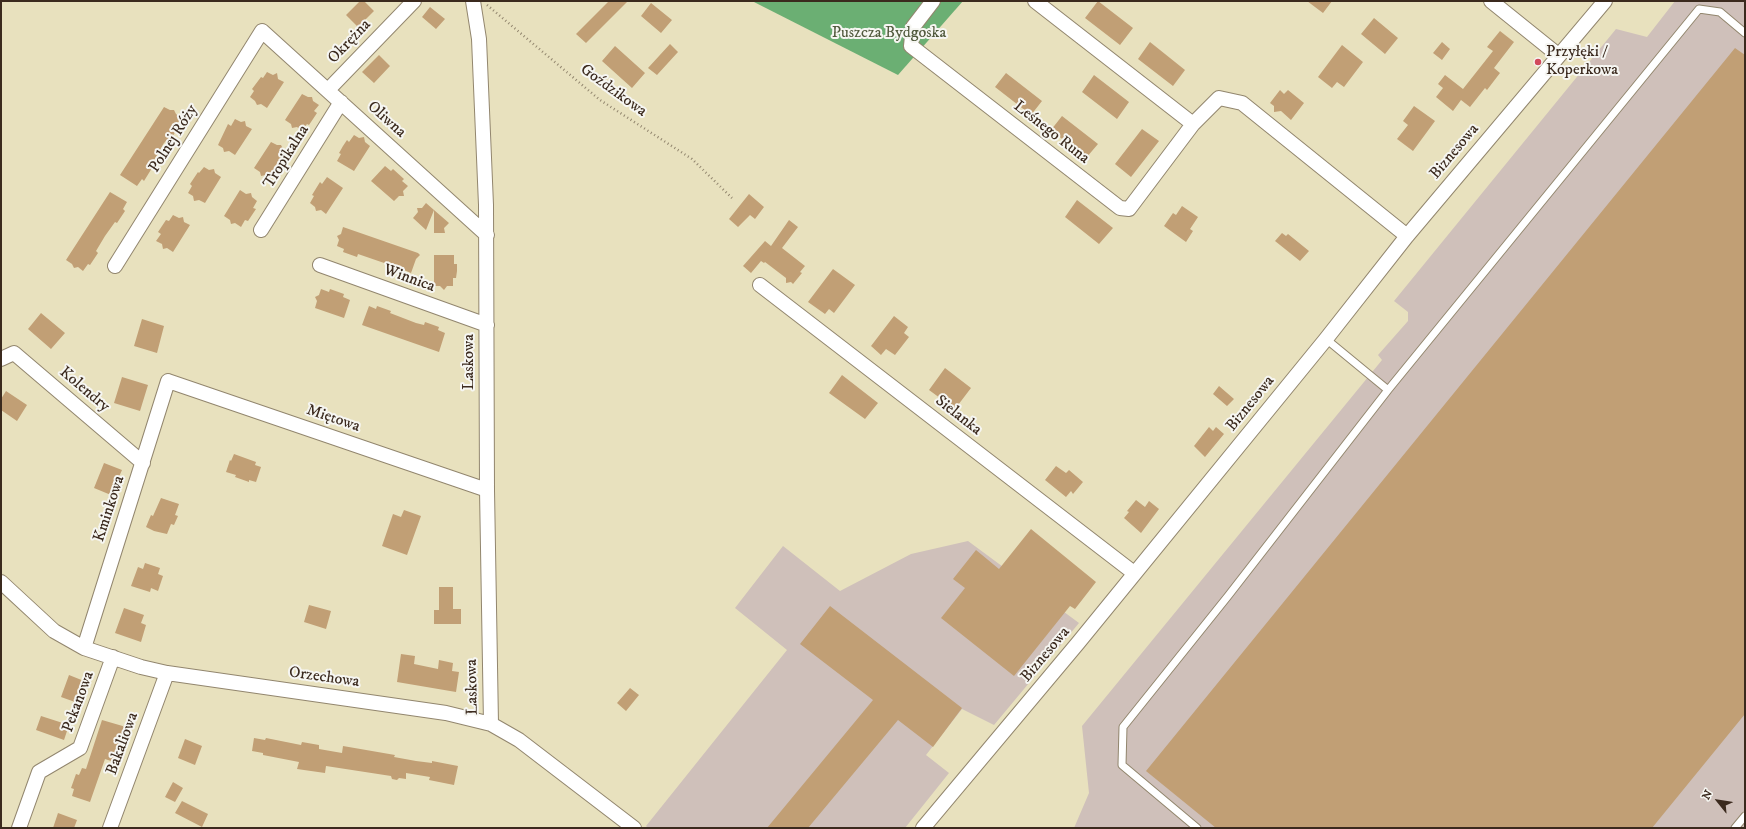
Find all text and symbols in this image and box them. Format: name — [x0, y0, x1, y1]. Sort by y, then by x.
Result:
street label: Okrężna — [324, 16, 376, 68]
park label: Puszcza Bydgoska — [832, 24, 946, 44]
place label: Przyłęki / Koperkowa — [1546, 43, 1618, 81]
marker: Przyłęki / Koperkowa — [1533, 57, 1543, 67]
street label: Goździkowa — [576, 60, 650, 122]
street label: Leśnego Runa — [1009, 97, 1093, 169]
street label: Oliwna — [363, 98, 409, 142]
street label: Polnej Róży — [146, 101, 202, 177]
street label: Biznesowa — [1426, 120, 1484, 184]
street label: Tropikalna — [260, 122, 314, 192]
street label: Winnica — [381, 261, 437, 297]
street label: Laskowa — [460, 334, 480, 390]
street label: Kolendry — [55, 363, 113, 417]
street label: Biznesowa — [1223, 372, 1279, 436]
street label: Sielanka — [931, 392, 985, 440]
street label: Miętowa — [304, 401, 362, 437]
street label: Kminkowa — [90, 474, 130, 544]
street label: Biznesowa — [1017, 623, 1075, 687]
street label: Laskowa — [463, 659, 483, 715]
street label: Orzechowa — [288, 664, 360, 692]
street label: Pekanowa — [59, 669, 99, 735]
street label: Bakaliowa — [103, 710, 143, 778]
north arrow — [1698, 781, 1738, 821]
text: N — [1699, 788, 1716, 802]

